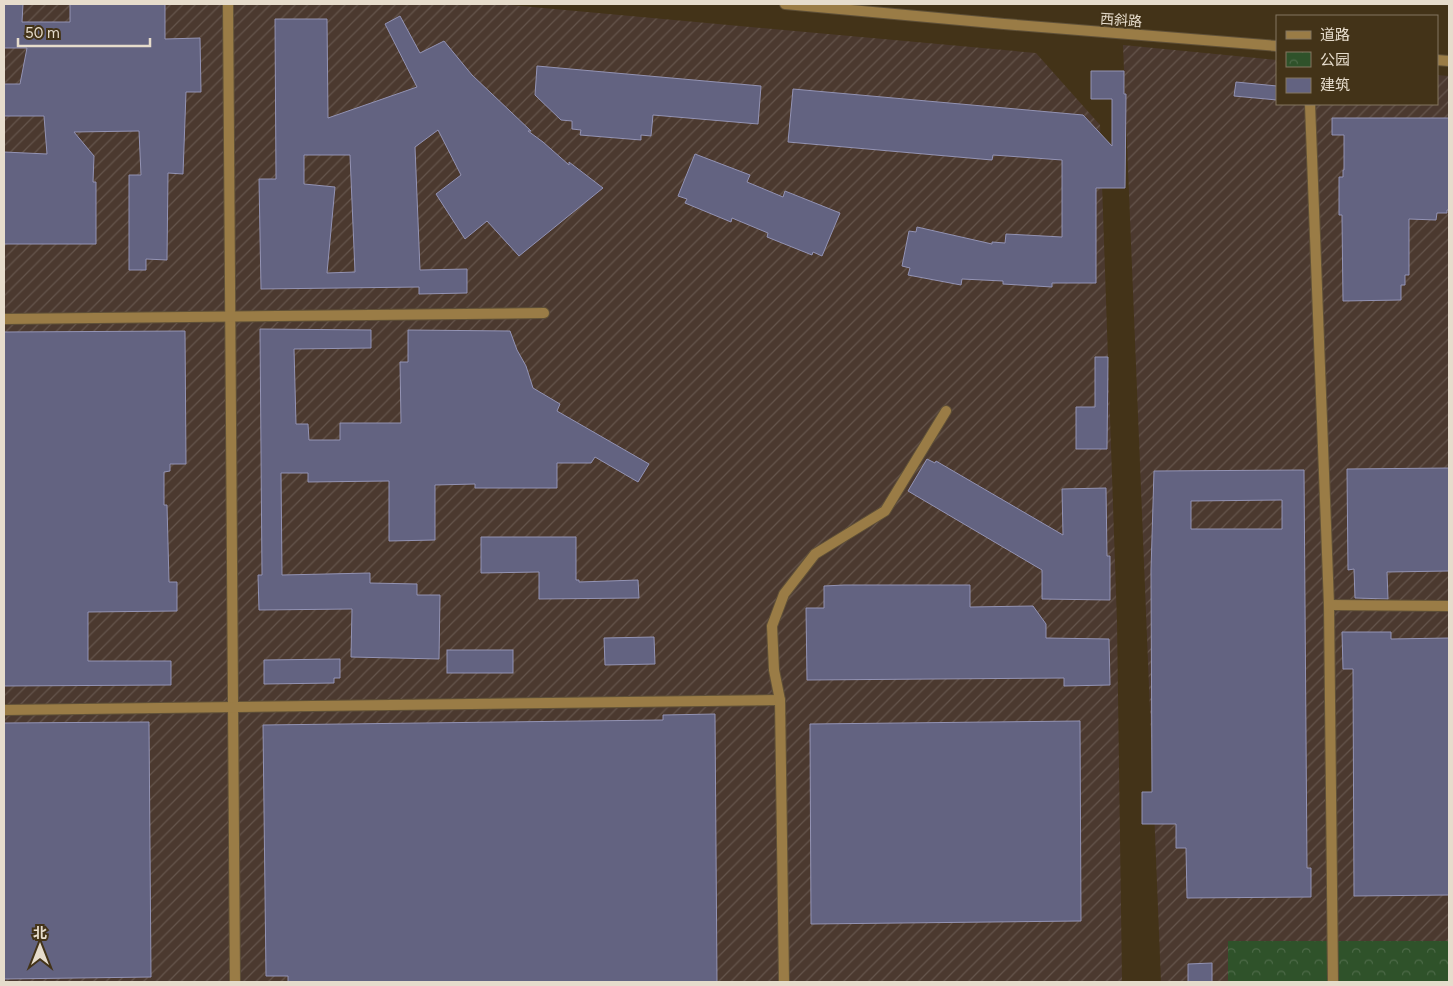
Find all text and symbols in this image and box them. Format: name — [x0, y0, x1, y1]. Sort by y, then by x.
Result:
street label: 西斜路 — [1099, 11, 1143, 30]
scale bar — [18, 15, 150, 47]
legend — [1276, 15, 1438, 105]
text: 50 m — [25, 24, 60, 42]
text: 道路 — [1320, 26, 1350, 44]
text: 公园 — [1320, 51, 1350, 69]
text: 建筑 — [1320, 76, 1350, 94]
north arrow — [15, 921, 65, 971]
text: 北 — [33, 925, 47, 942]

